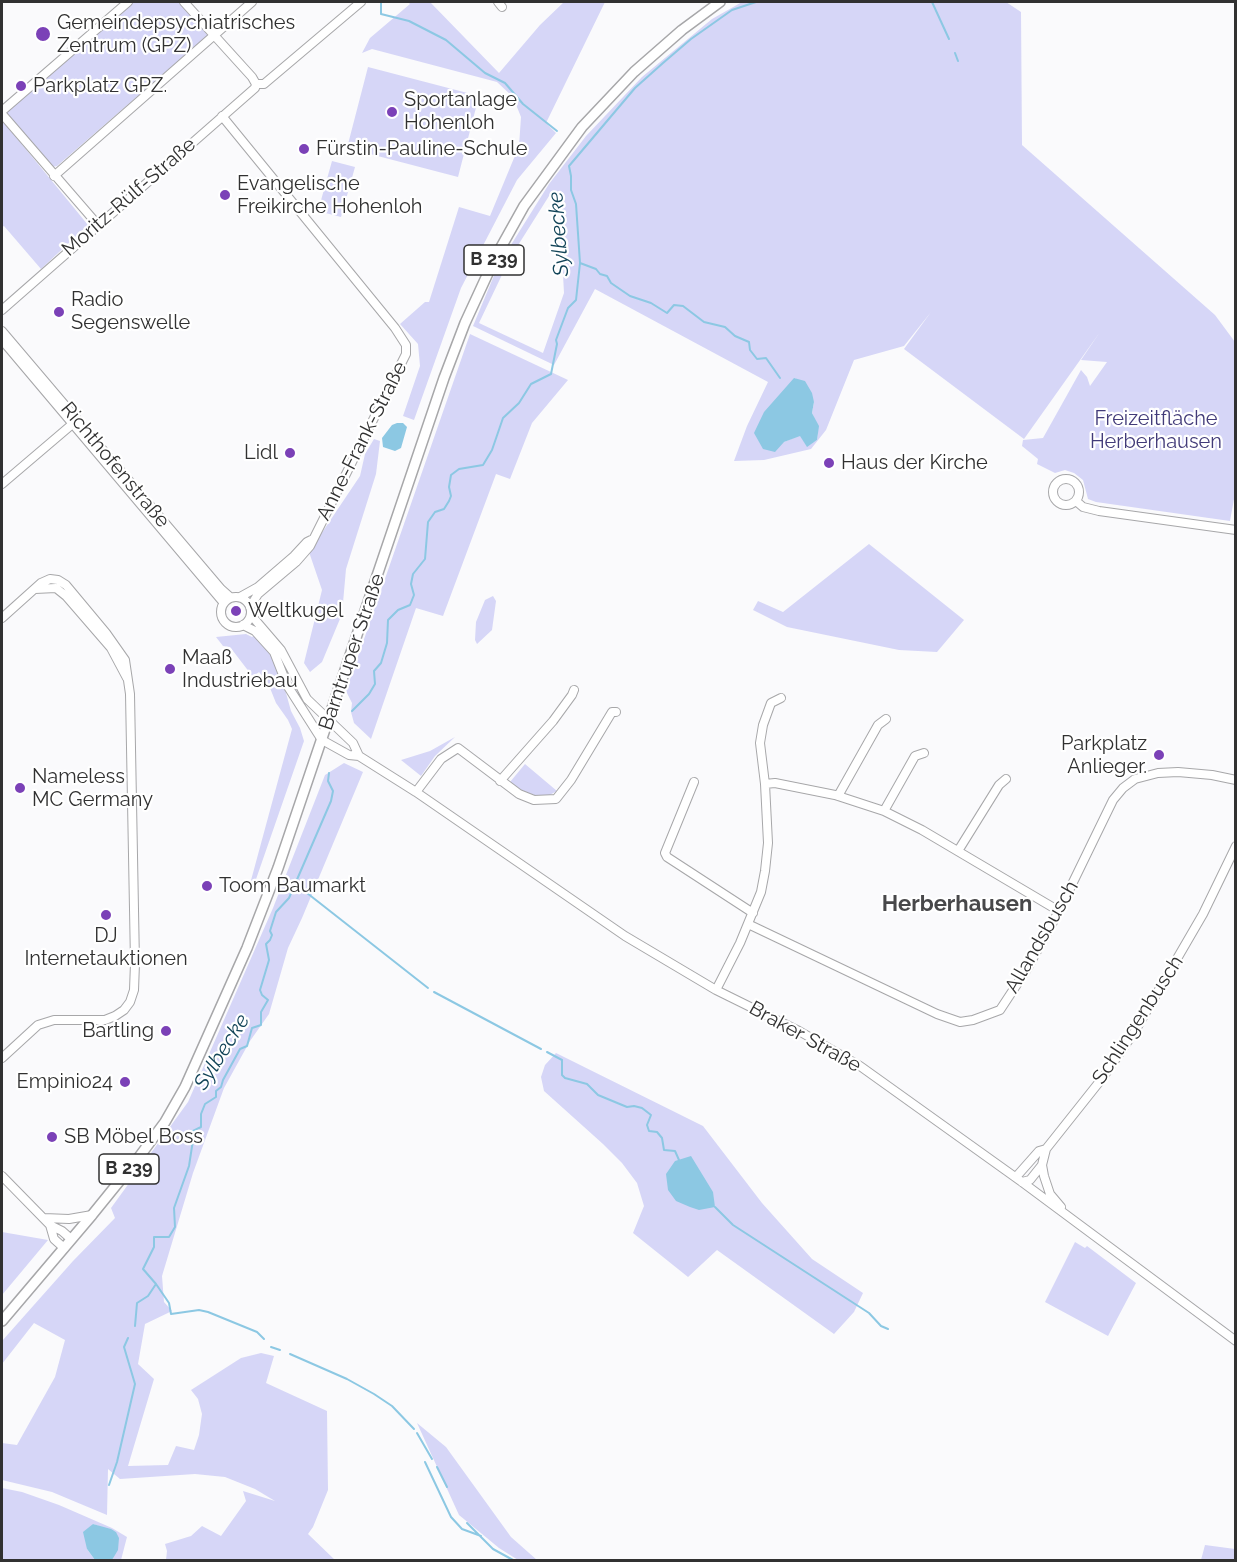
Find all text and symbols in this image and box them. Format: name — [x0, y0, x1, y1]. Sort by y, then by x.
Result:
place label: Gemeindepsychiatrisches Zentrum (GPZ) — [57, 11, 295, 58]
marker: Gemeindepsychiatrisches Zentrum (GPZ) — [34, 25, 52, 43]
place label: Parkplatz GPZ. — [33, 74, 167, 98]
marker: Parkplatz GPZ. — [14, 79, 28, 93]
place label: Sportanlage Hohenloh — [404, 88, 517, 135]
marker: Sportanlage Hohenloh — [385, 105, 399, 119]
street label: Moritz-Rülf-Straße — [57, 132, 201, 262]
place label: Fürstin-Pauline-Schule — [316, 137, 527, 161]
marker: Fürstin-Pauline-Schule — [297, 142, 311, 156]
place label: Evangelische Freikirche Hohenloh — [237, 172, 423, 219]
marker: Evangelische Freikirche Hohenloh — [218, 188, 232, 202]
water label: Sylbecke — [543, 191, 575, 277]
road number: B 239 — [464, 245, 524, 275]
place label: Radio Segenswelle — [71, 288, 190, 335]
marker: Radio Segenswelle — [52, 305, 66, 319]
street label: Anne-Frank-Straße — [312, 358, 412, 524]
street label: Richthofenstraße — [55, 397, 175, 533]
park label: Freizeitfläche Herberhausen — [1090, 407, 1222, 454]
place label: Lidl — [244, 441, 278, 465]
marker: Lidl — [283, 446, 297, 460]
place label: Haus der Kirche — [841, 451, 988, 475]
marker: Haus der Kirche — [822, 456, 836, 470]
street label: Barntruper Straße — [314, 571, 390, 733]
place label: Weltkugel — [248, 599, 343, 623]
marker: Weltkugel — [229, 604, 243, 618]
place label: Maaß Industriebau — [182, 646, 298, 693]
marker: Maaß Industriebau — [163, 662, 177, 676]
place label: Parkplatz Anlieger. — [1061, 732, 1147, 779]
marker: Parkplatz Anlieger. — [1152, 748, 1166, 762]
place label: Nameless MC Germany — [32, 765, 153, 812]
marker: Nameless MC Germany — [13, 781, 27, 795]
place label: Toom Baumarkt — [219, 874, 366, 898]
street label: Allandsbusch — [1000, 877, 1084, 997]
marker: Toom Baumarkt — [200, 879, 214, 893]
district label: Herberhausen — [882, 891, 1032, 917]
marker: DJ Internetauktionen — [99, 908, 113, 922]
place label: DJ Internetauktionen — [24, 924, 188, 971]
street label: Schlingenbusch — [1087, 951, 1189, 1089]
street label: Braker Straße — [745, 996, 865, 1078]
water label: Sylbecke — [189, 1009, 255, 1095]
place label: Bartling — [82, 1019, 154, 1043]
marker: Bartling — [159, 1024, 173, 1038]
place label: Empinio24 — [17, 1070, 113, 1094]
marker: Empinio24 — [118, 1075, 132, 1089]
place label: SB Möbel Boss — [64, 1125, 203, 1149]
marker: SB Möbel Boss — [45, 1130, 59, 1144]
road number: B 239 — [99, 1154, 159, 1184]

